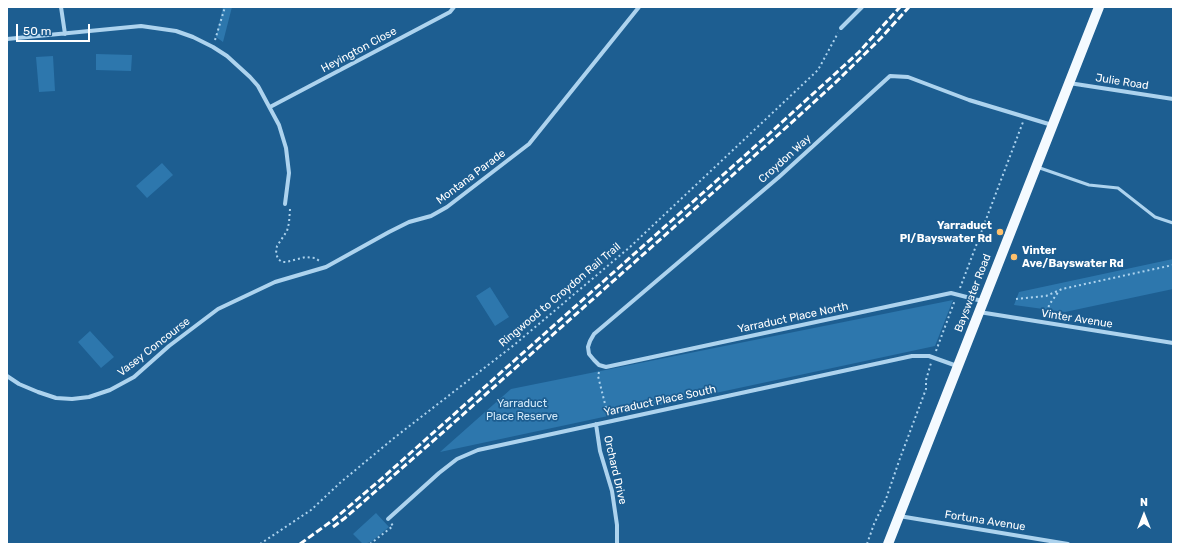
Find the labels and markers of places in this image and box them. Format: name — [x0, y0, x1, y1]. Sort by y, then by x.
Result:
place label: Yarraduct Pl/Bayswater Rd — [900, 219, 992, 245]
marker: Yarraduct Pl/Bayswater Rd — [995, 227, 1005, 237]
place label: Vinter Ave/Bayswater Rd — [1022, 244, 1124, 270]
marker: Vinter Ave/Bayswater Rd — [1009, 252, 1019, 262]

